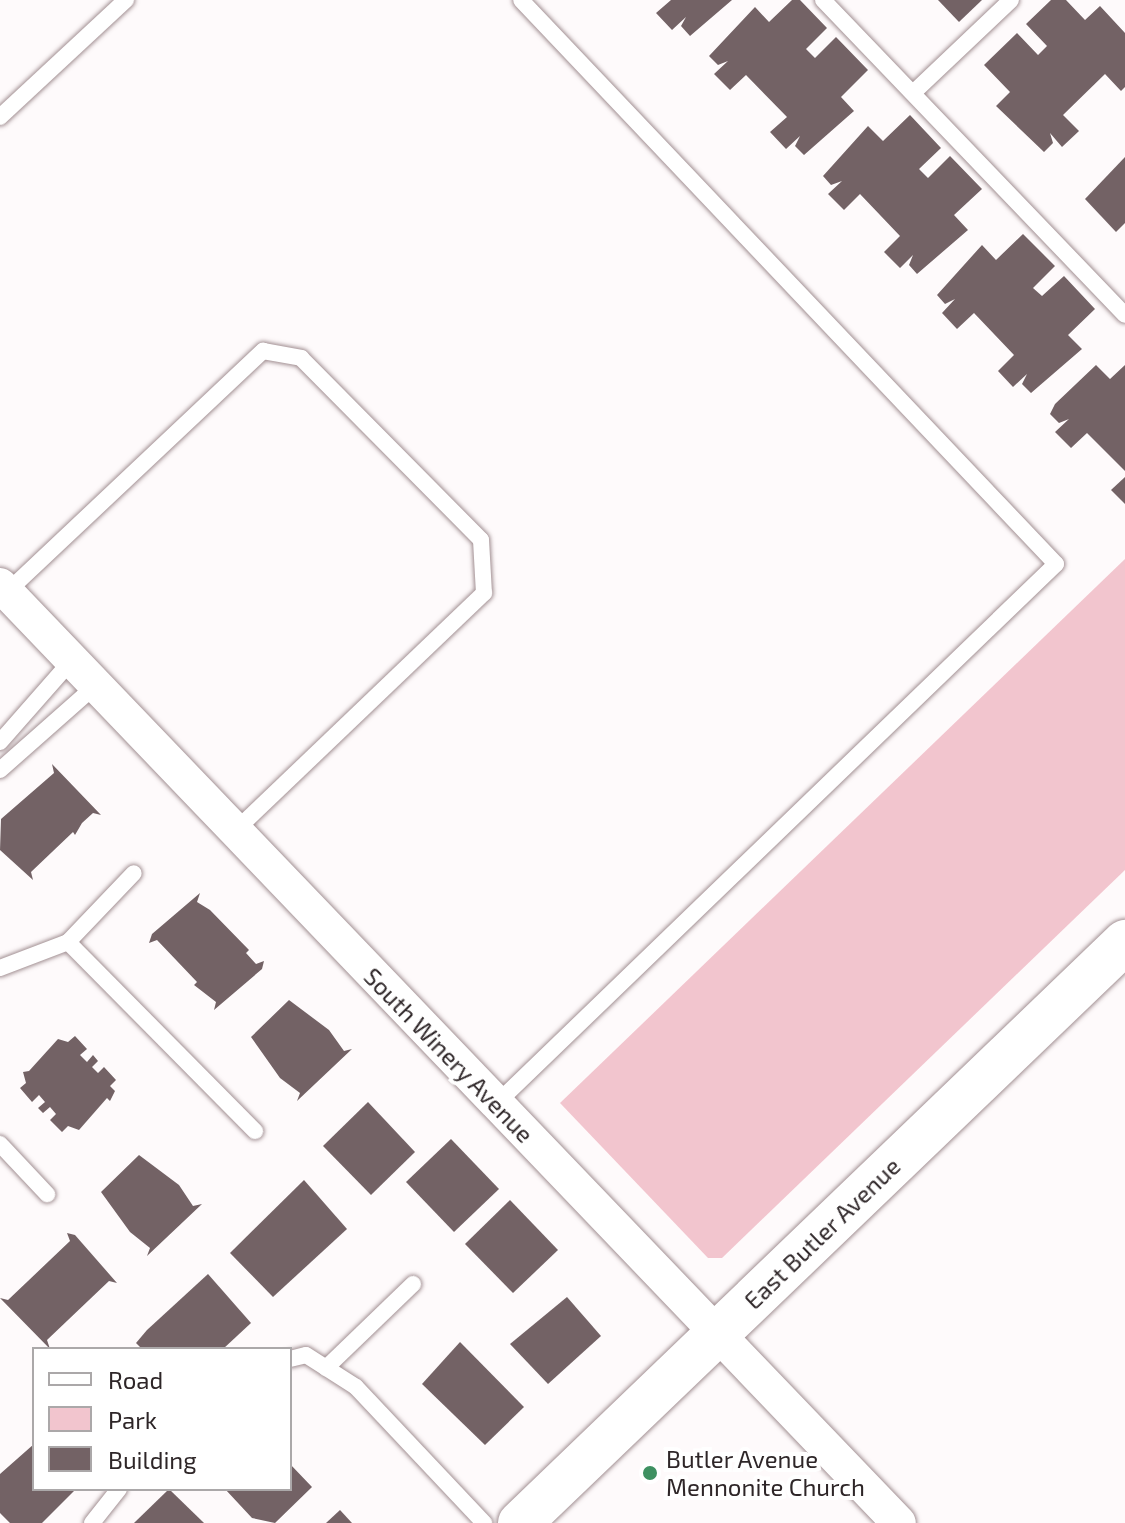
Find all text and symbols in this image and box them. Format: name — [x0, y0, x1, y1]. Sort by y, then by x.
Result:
street label: South Winery Avenue — [358, 961, 540, 1149]
street label: East Butler Avenue — [738, 1151, 906, 1315]
legend — [32, 1347, 292, 1491]
text: Road — [108, 1365, 163, 1394]
text: Park — [108, 1405, 157, 1434]
text: Building — [108, 1445, 197, 1474]
place label: Butler Avenue Mennonite Church — [666, 1445, 865, 1501]
marker: Butler Avenue Mennonite Church — [641, 1464, 659, 1482]

